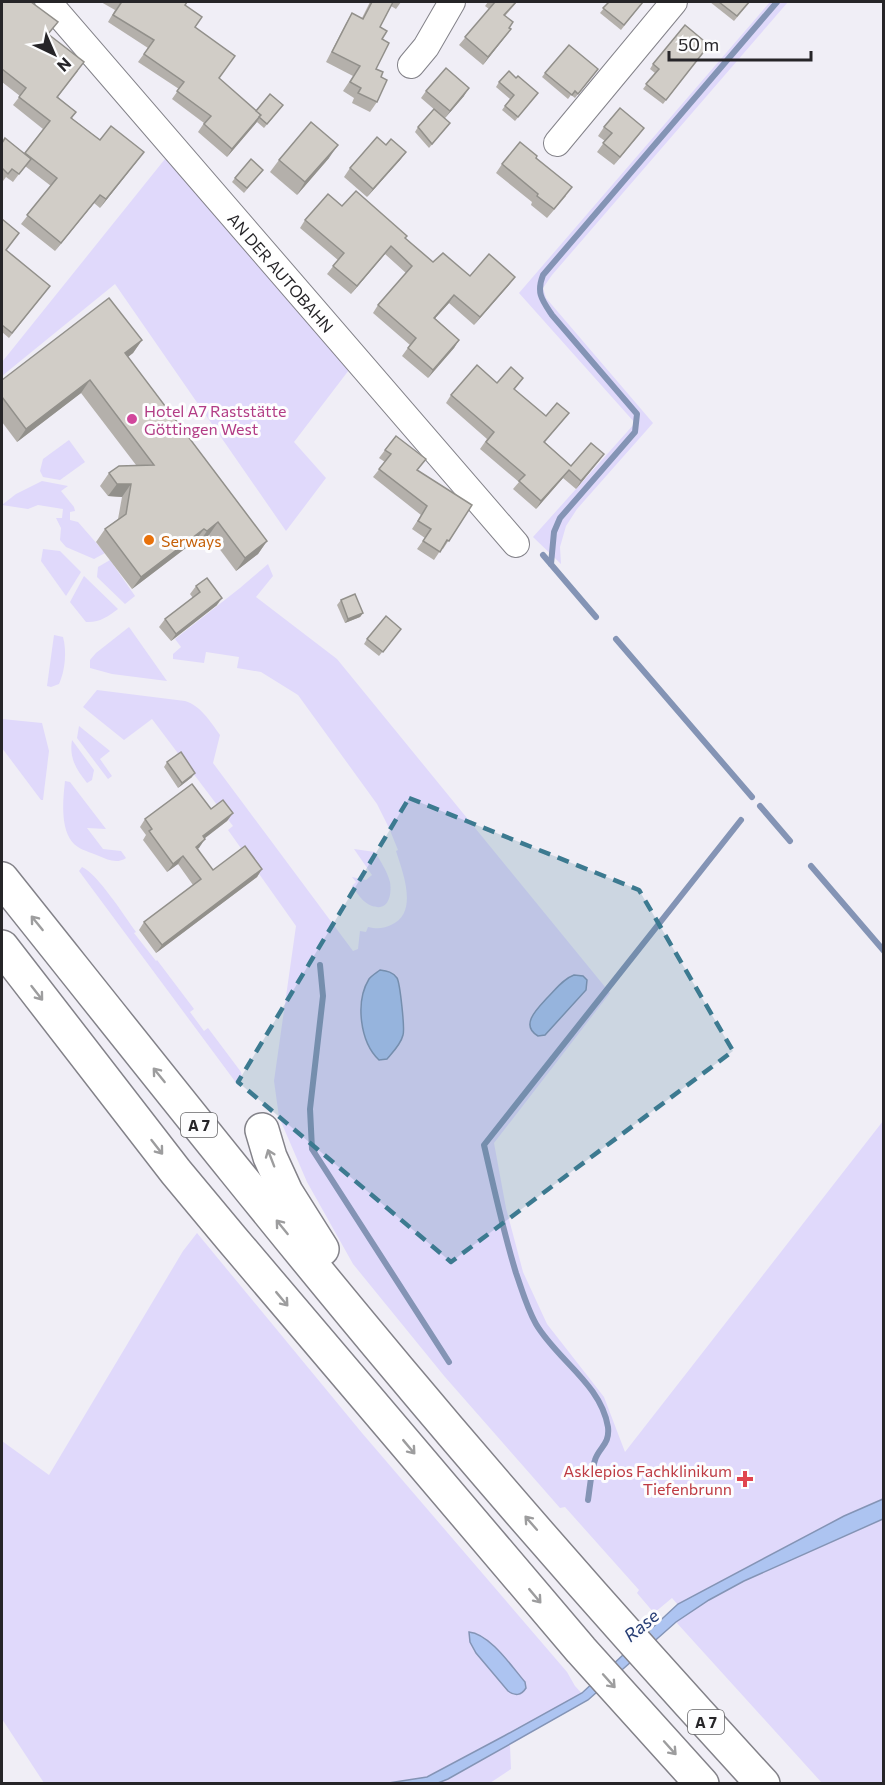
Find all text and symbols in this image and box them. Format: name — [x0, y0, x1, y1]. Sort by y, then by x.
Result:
north arrow — [24, 24, 84, 84]
scale bar — [669, 24, 812, 62]
text: 50 m — [678, 33, 719, 55]
text: N — [54, 54, 76, 76]
street label: AN DER AUTOBAHN — [225, 209, 338, 336]
place label: Hotel A7 Raststätte Göttingen West — [144, 401, 286, 438]
marker: Hotel A7 Raststätte Göttingen West — [125, 412, 139, 426]
place label: Serways — [161, 531, 222, 550]
marker: Serways — [142, 533, 156, 547]
one-way arrow — [30, 915, 43, 931]
one-way arrow — [31, 985, 44, 1001]
one-way arrow — [152, 1068, 165, 1084]
road number: A 7 — [181, 1113, 217, 1137]
one-way arrow — [150, 1139, 163, 1155]
one-way arrow — [265, 1149, 276, 1168]
one-way arrow — [275, 1219, 288, 1235]
one-way arrow — [275, 1291, 289, 1306]
one-way arrow — [402, 1439, 415, 1455]
place label: Asklepios Fachklinikum Tiefenbrunn — [563, 1461, 732, 1498]
marker: Asklepios Fachklinikum Tiefenbrunn — [736, 1470, 754, 1488]
one-way arrow — [524, 1516, 538, 1531]
one-way arrow — [528, 1588, 542, 1603]
water label: Rase — [619, 1604, 663, 1646]
one-way arrow — [602, 1673, 616, 1688]
road number: A 7 — [688, 1710, 724, 1734]
one-way arrow — [663, 1740, 677, 1755]

